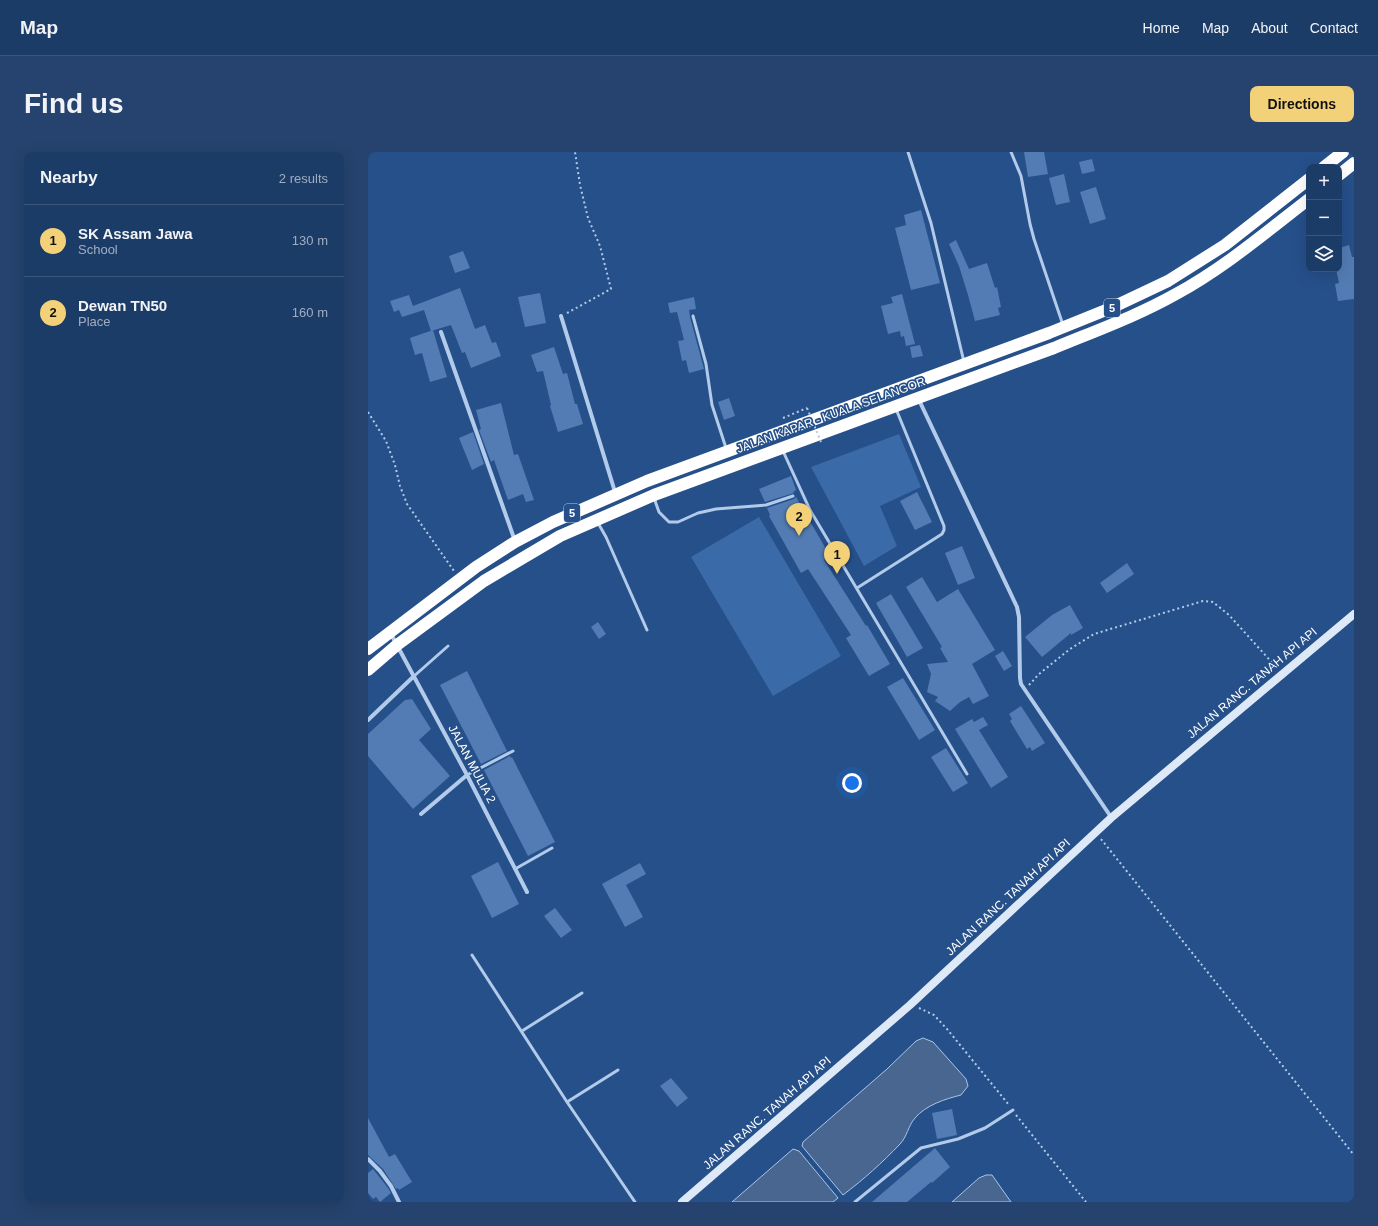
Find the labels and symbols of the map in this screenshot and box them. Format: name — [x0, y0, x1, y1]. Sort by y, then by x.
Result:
road number: 5 — [1104, 299, 1120, 317]
street label: JALAN KAPAR - KUALA SELANGOR — [735, 374, 928, 456]
pin: 2 — [786, 503, 812, 536]
road number: 5 — [564, 504, 580, 522]
pin: 1 — [824, 541, 850, 574]
street label: JALAN RANC. TANAH API API — [1184, 625, 1320, 741]
street label: JALAN MULIA 2 — [445, 722, 499, 806]
your location — [842, 773, 862, 793]
street label: JALAN RANC. TANAH API API — [943, 836, 1073, 958]
street label: JALAN RANC. TANAH API API — [700, 1054, 834, 1172]

